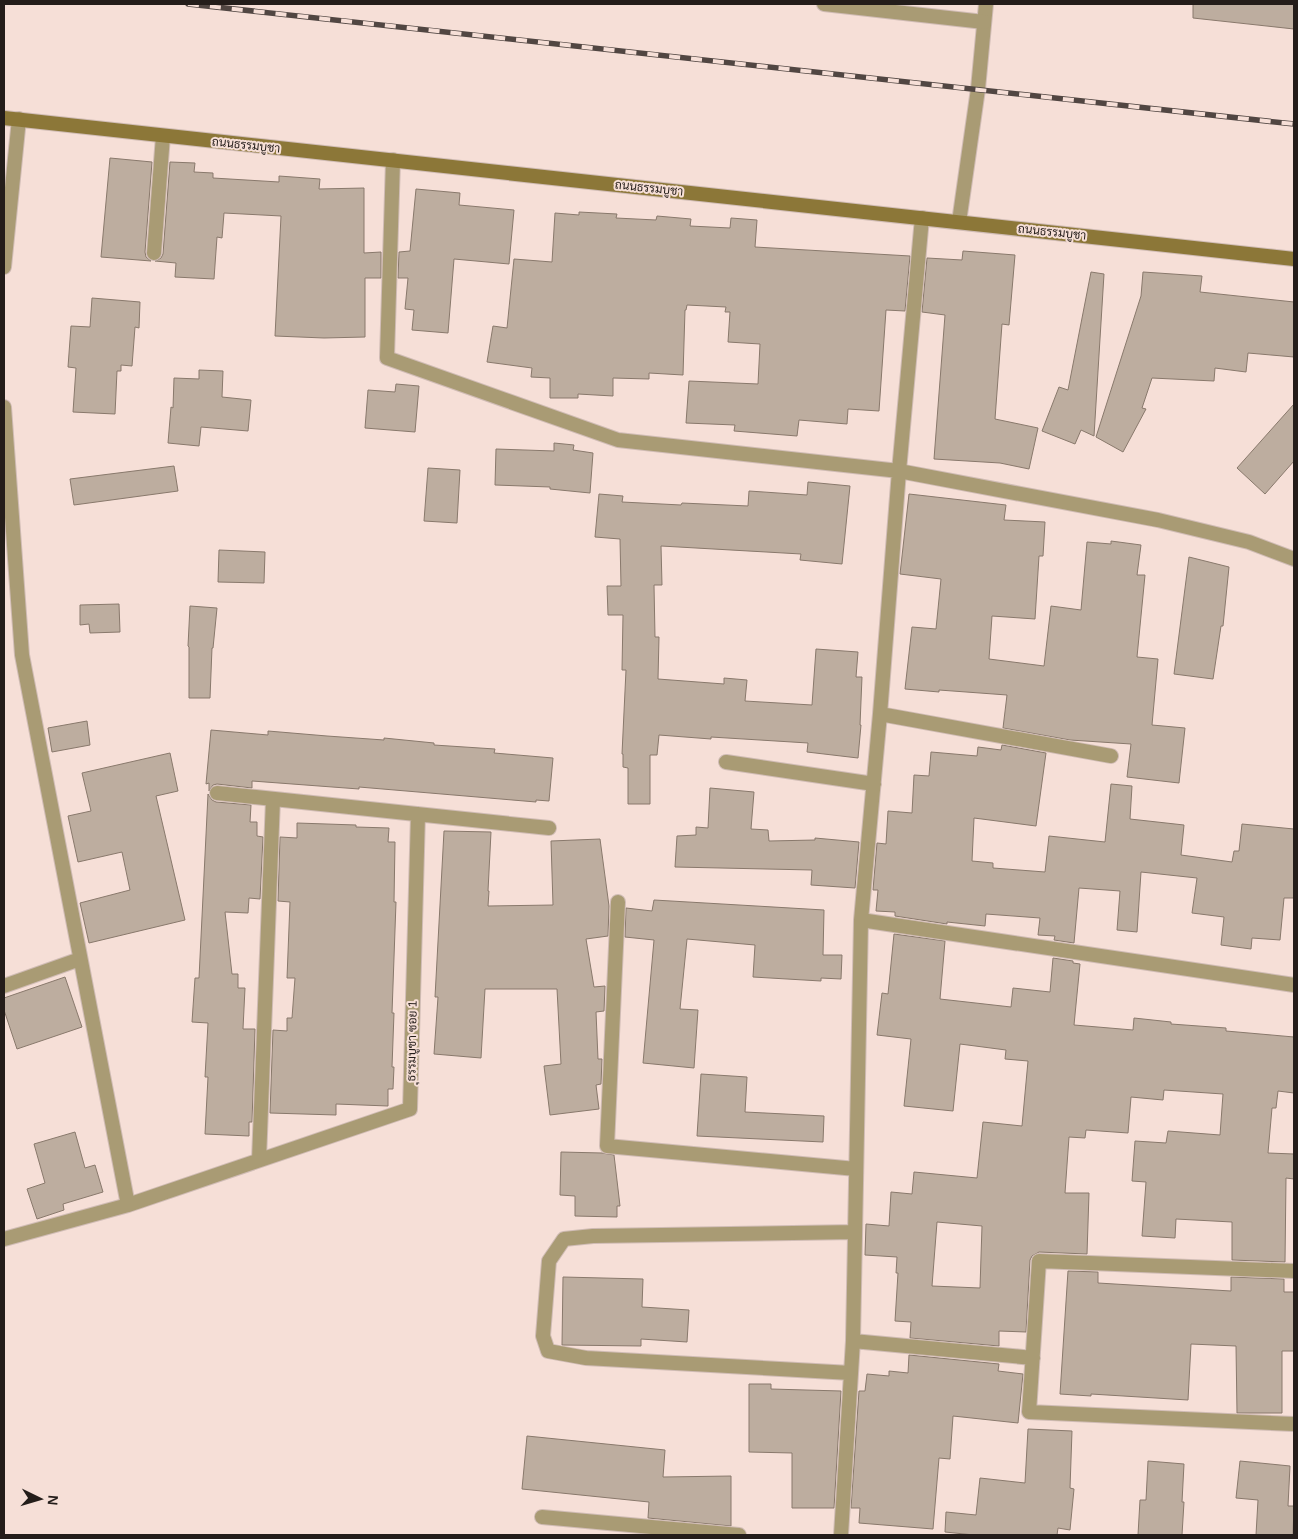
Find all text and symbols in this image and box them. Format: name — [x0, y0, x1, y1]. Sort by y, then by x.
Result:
street label: ถนนธรรมบูชา — [211, 134, 281, 157]
street label: ถนนธรรมบูชา — [614, 177, 684, 200]
street label: ถนนธรรมบูชา — [1017, 221, 1087, 244]
street label: ุธรรมบูชา ซอย 1 — [404, 1000, 422, 1086]
north arrow — [15, 1474, 65, 1524]
text: N — [45, 1494, 61, 1506]

